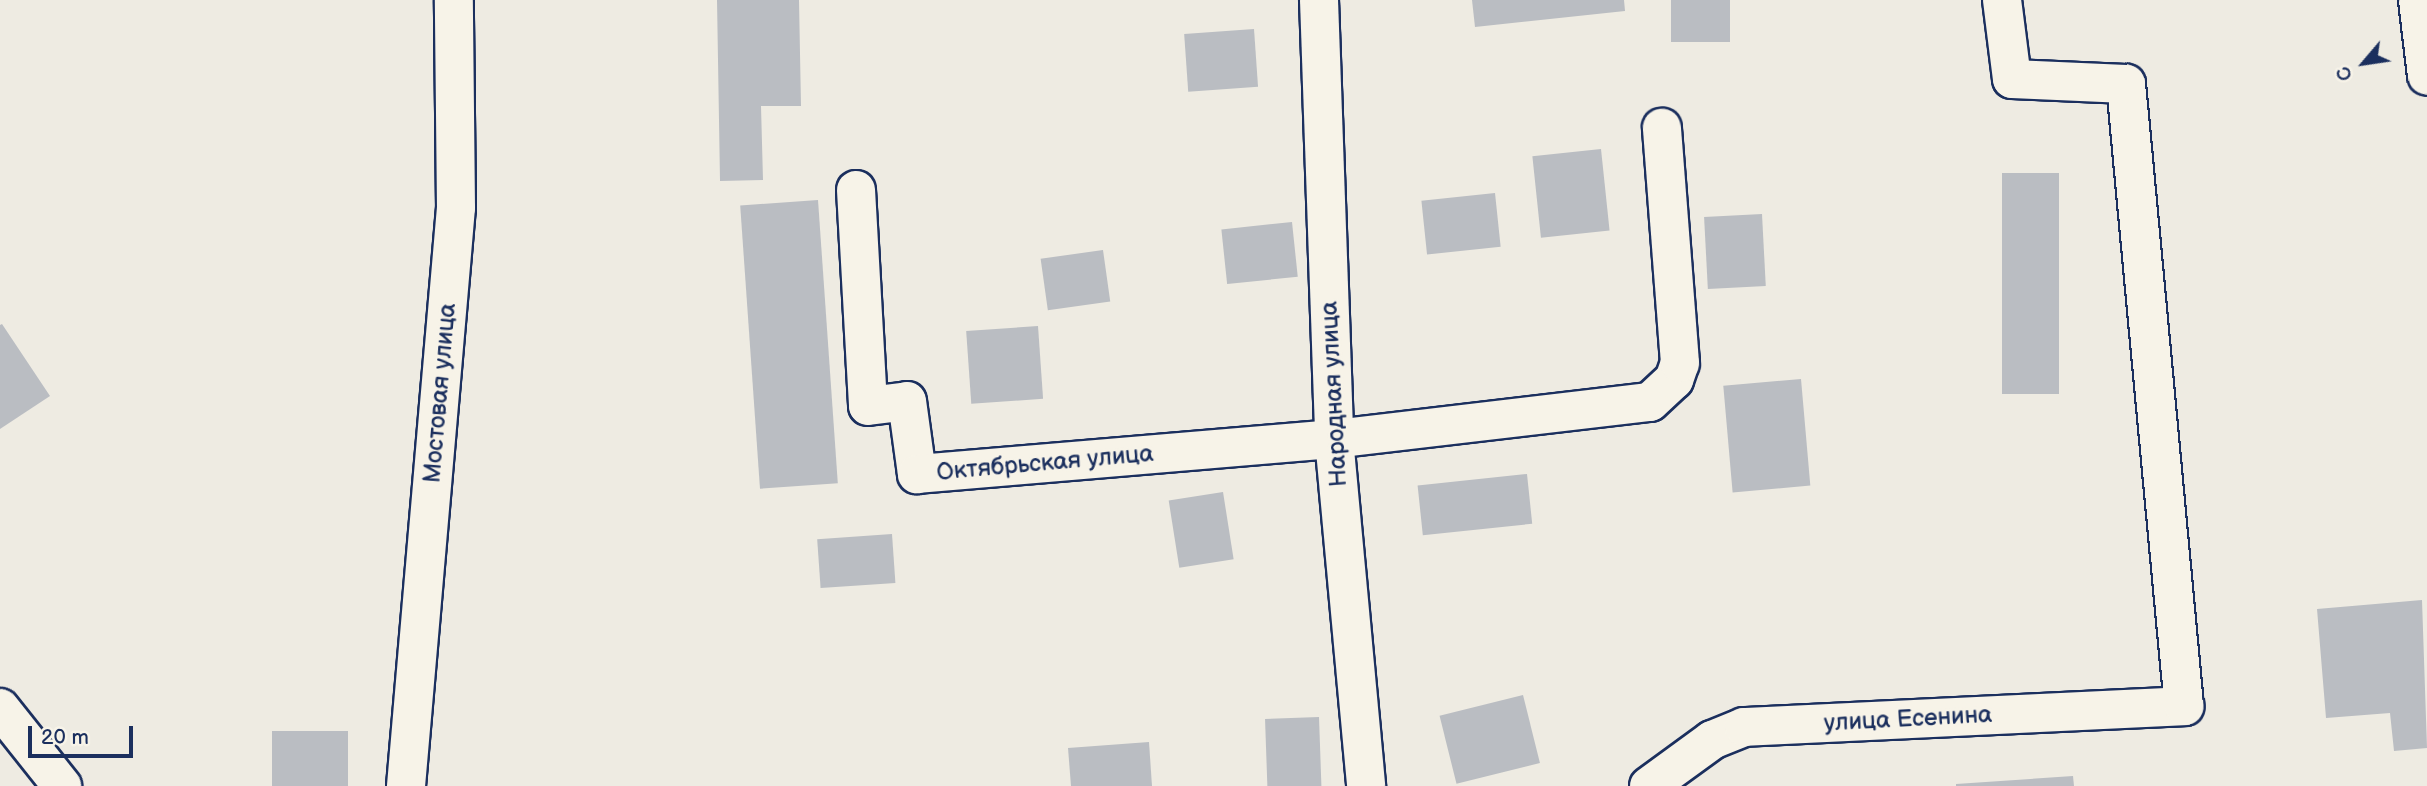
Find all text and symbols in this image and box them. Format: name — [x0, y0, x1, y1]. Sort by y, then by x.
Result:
north arrow — [2329, 28, 2399, 98]
text: С — [2332, 62, 2358, 85]
street label: Народная улица — [1315, 300, 1353, 488]
street label: Мостовая улица — [418, 302, 462, 484]
street label: Октябрьская улица — [935, 439, 1155, 487]
street label: улица Есенина — [1823, 700, 1993, 738]
scale bar — [32, 712, 136, 756]
text: 20 m — [41, 725, 89, 750]

